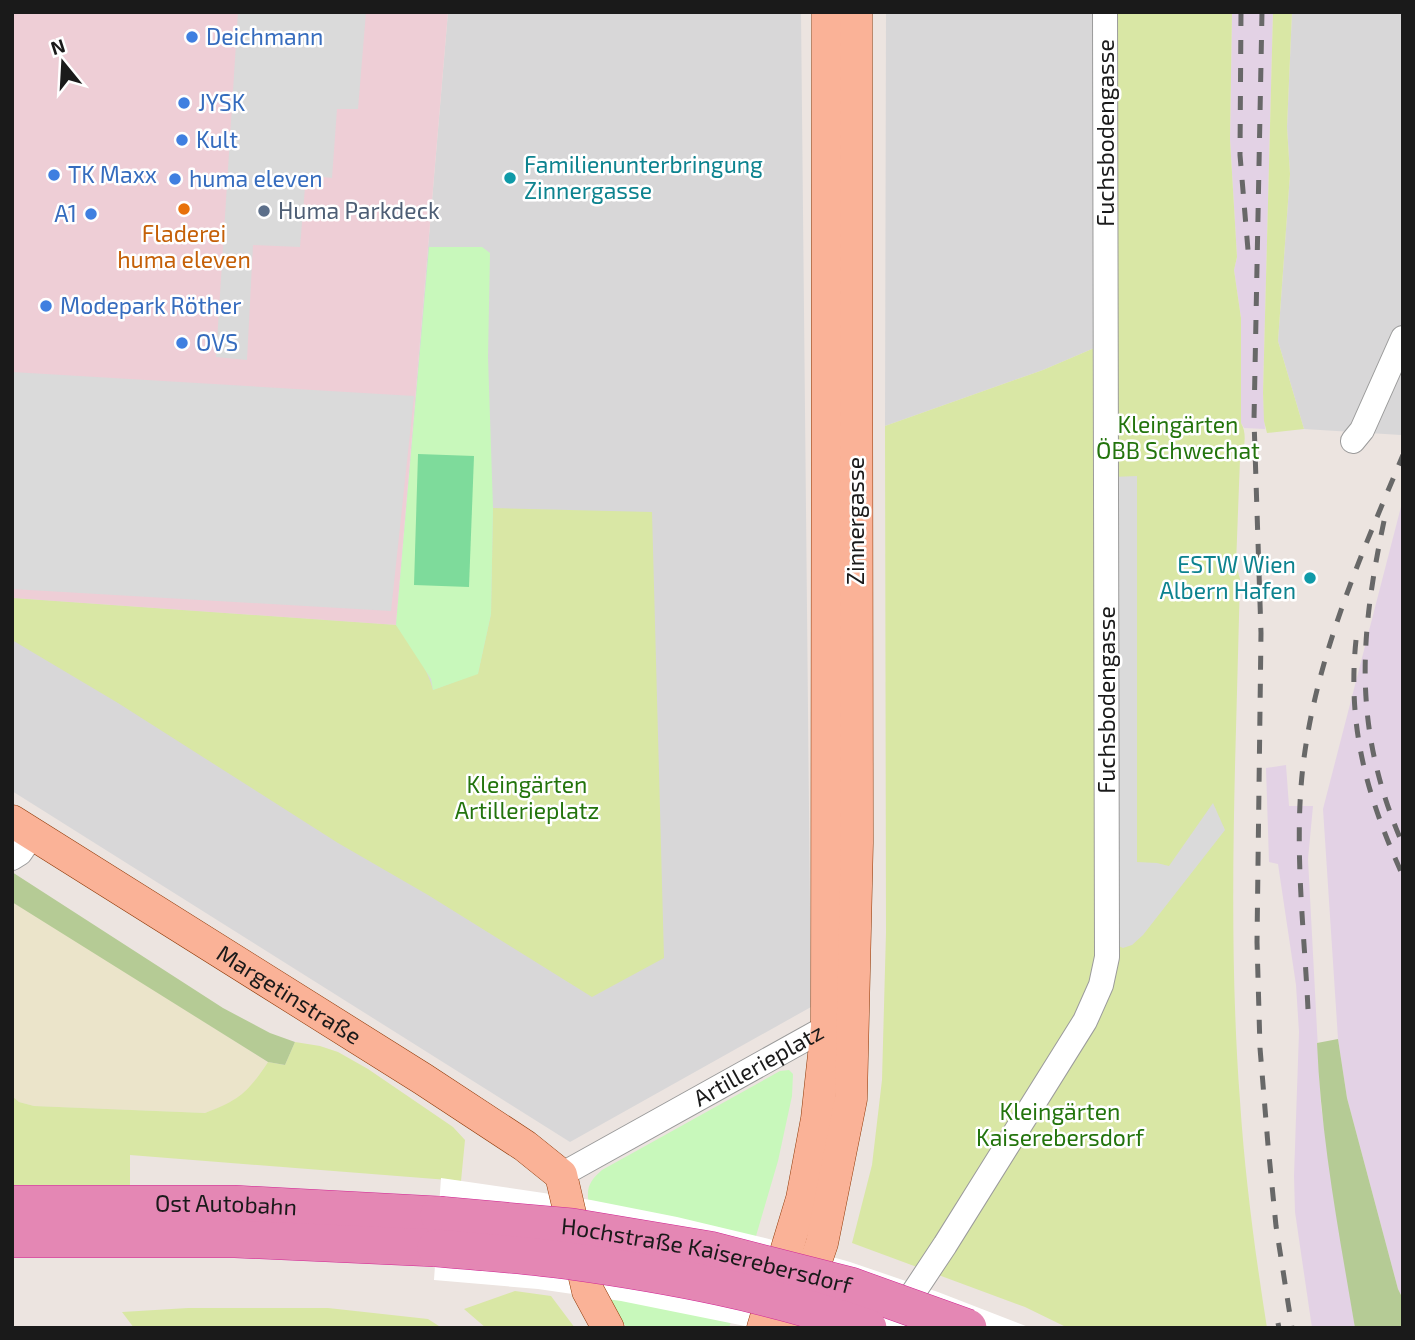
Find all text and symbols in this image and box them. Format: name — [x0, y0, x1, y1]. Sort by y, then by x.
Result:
place label: Deichmann — [206, 22, 323, 50]
north arrow — [28, 28, 98, 98]
marker: Deichmann — [184, 29, 200, 45]
text: N — [48, 33, 68, 59]
street label: Fuchsbodengasse — [1091, 39, 1119, 227]
place label: JYSK — [198, 88, 246, 116]
marker: JYSK — [176, 95, 192, 111]
place label: Kult — [196, 125, 238, 153]
marker: Kult — [174, 132, 190, 148]
place label: Familienunterbringung Zinnergasse — [524, 150, 763, 204]
place label: TK Maxx — [68, 160, 157, 188]
place label: huma eleven — [189, 164, 323, 192]
marker: TK Maxx — [46, 167, 62, 183]
marker: Familienunterbringung Zinnergasse — [502, 170, 518, 186]
marker: huma eleven — [167, 171, 183, 187]
place label: Huma Parkdeck — [278, 196, 440, 224]
place label: A1 — [54, 199, 77, 227]
marker: Fladerei huma eleven — [176, 201, 192, 217]
marker: Huma Parkdeck — [256, 203, 272, 219]
marker: A1 — [83, 206, 99, 222]
place label: Fladerei huma eleven — [117, 219, 251, 273]
place label: Modepark Röther — [60, 291, 241, 319]
marker: Modepark Röther — [38, 298, 54, 314]
place label: OVS — [196, 328, 238, 356]
marker: OVS — [174, 335, 190, 351]
park label: Kleingärten ÖBB Schwechat — [1096, 410, 1260, 464]
street label: Zinnergasse — [841, 457, 869, 585]
place label: ESTW Wien Albern Hafen — [1159, 550, 1296, 604]
marker: ESTW Wien Albern Hafen — [1302, 570, 1318, 586]
street label: Fuchsbodengasse — [1092, 606, 1120, 794]
park label: Kleingärten Artillerieplatz — [455, 770, 599, 824]
street label: Margetinstraße — [212, 938, 367, 1050]
street label: Artillerieplatz — [688, 1017, 828, 1112]
park label: Kleingärten Kaiserebersdorf — [976, 1097, 1145, 1151]
street label: Ost Autobahn — [155, 1189, 298, 1220]
street label: Hochstraße Kaiserebersdorf — [560, 1211, 856, 1299]

